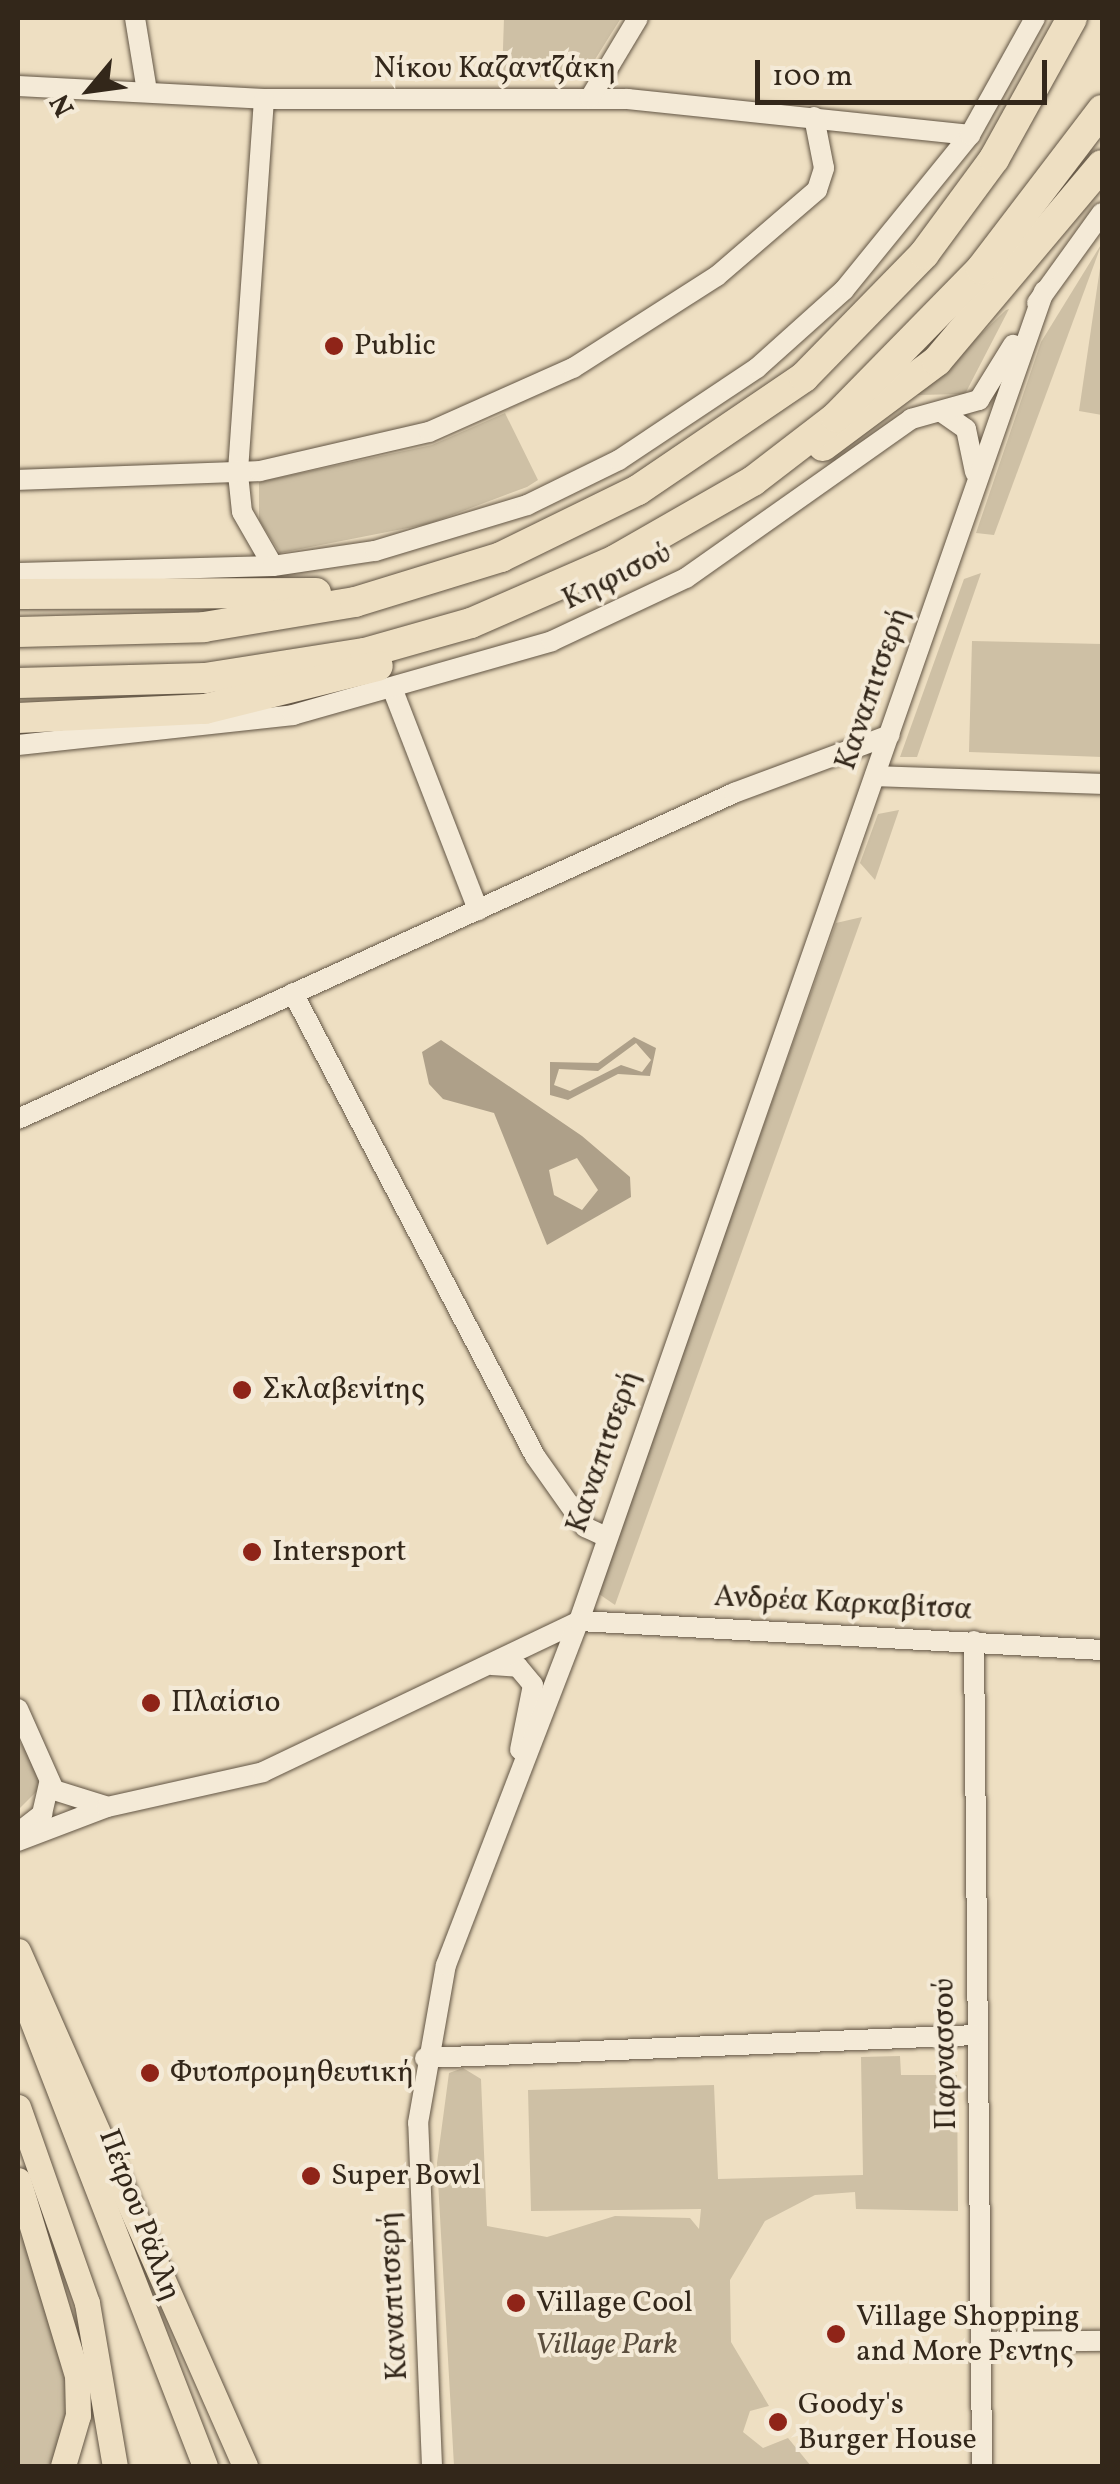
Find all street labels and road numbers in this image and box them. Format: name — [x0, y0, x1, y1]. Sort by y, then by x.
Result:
street label: Νίκου Καζαντζάκη — [374, 51, 616, 87]
street label: Κηφισού — [557, 535, 677, 619]
street label: Καναπιτσερή — [828, 603, 918, 775]
street label: Καναπιτσερή — [559, 1366, 649, 1538]
street label: Ανδρέα Καρκαβίτσα — [713, 1579, 973, 1629]
street label: Παρνασσού — [927, 1978, 965, 2130]
street label: Πέτρου Ράλλη — [90, 2124, 188, 2306]
street label: Καναπιτσερή — [372, 2211, 416, 2381]

